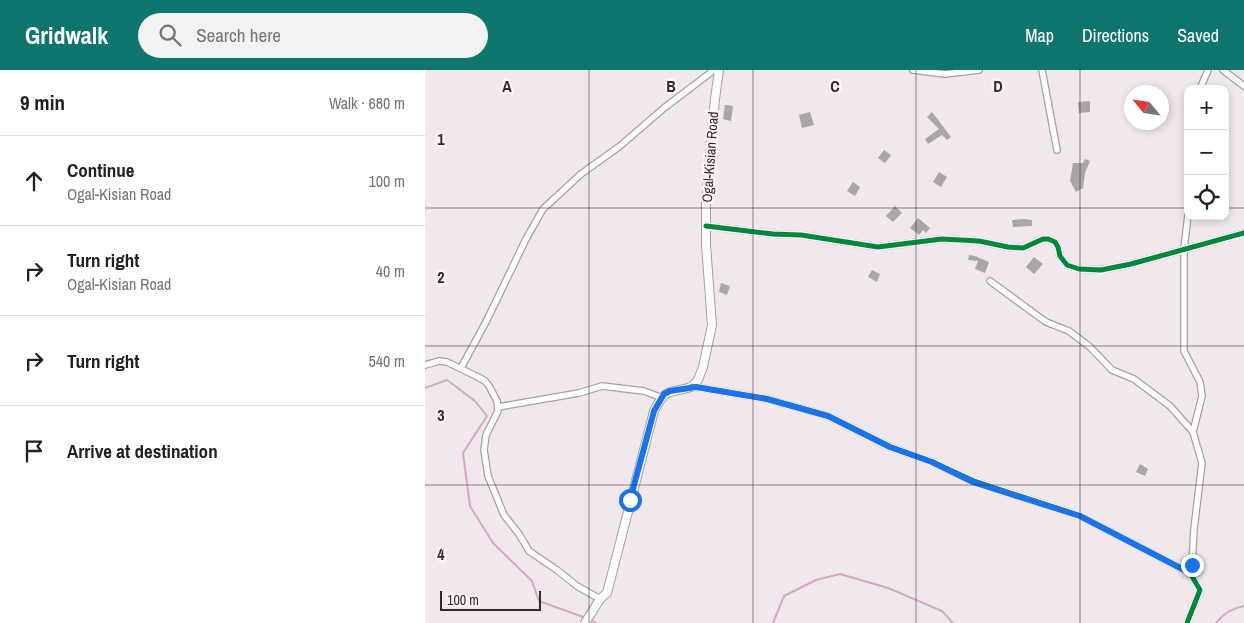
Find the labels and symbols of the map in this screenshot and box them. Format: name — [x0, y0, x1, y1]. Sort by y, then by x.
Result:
text: A — [502, 75, 512, 97]
text: B — [666, 75, 676, 97]
text: C — [830, 75, 840, 97]
text: D — [993, 75, 1003, 97]
north arrow — [1124, 85, 1169, 130]
street label: Ogal-Kisian Road — [698, 111, 722, 203]
text: 1 — [437, 128, 445, 150]
text: 2 — [437, 266, 445, 288]
text: 3 — [437, 404, 445, 426]
route start — [619, 489, 642, 512]
text: 4 — [437, 543, 445, 565]
route end — [1181, 554, 1204, 577]
scale bar — [440, 588, 541, 611]

